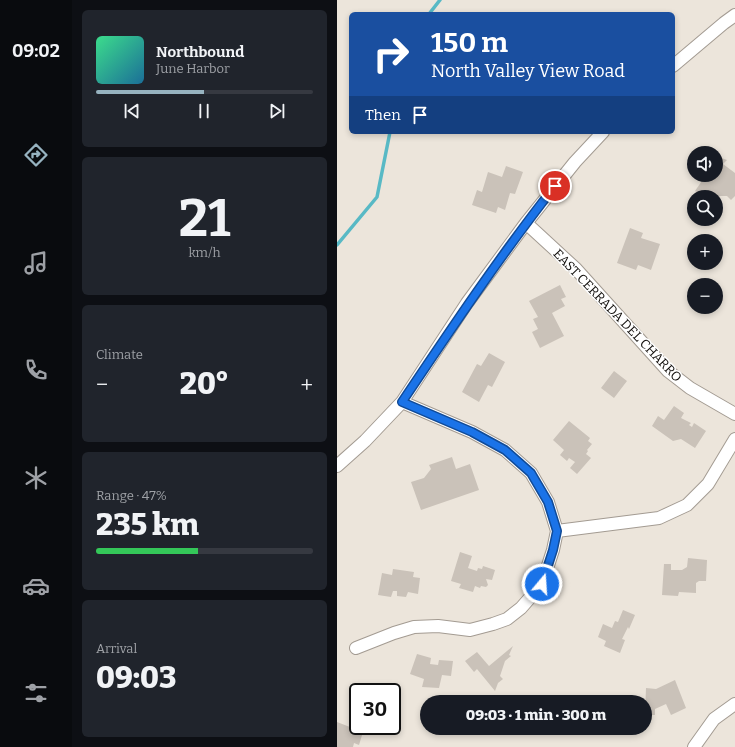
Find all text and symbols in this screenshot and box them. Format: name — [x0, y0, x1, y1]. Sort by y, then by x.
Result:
text: 150 m — [431, 26, 508, 59]
icon: right — [365, 28, 417, 80]
text: 09:02 — [12, 40, 60, 62]
text: Northbound — [156, 43, 244, 61]
text: North Valley View Road — [431, 60, 625, 82]
text: June Harbor — [156, 61, 230, 76]
icon: previous — [121, 100, 143, 122]
icon: pause — [193, 100, 215, 122]
icon: next — [266, 100, 288, 122]
icon: arrive — [409, 104, 431, 126]
text: Then — [365, 106, 401, 124]
icon: directions — [22, 141, 50, 169]
map controls — [687, 146, 723, 314]
button: sound — [687, 146, 723, 182]
pin — [538, 169, 572, 203]
icon: arrive — [544, 175, 566, 197]
text: 21 — [179, 187, 230, 250]
button: search — [687, 190, 723, 226]
button: + — [687, 234, 723, 270]
text: km/h — [188, 245, 221, 260]
street label: EAST CERRADA DEL CHARRO — [550, 246, 685, 385]
icon: music — [22, 249, 50, 277]
button: − — [687, 278, 723, 314]
text: Climate — [96, 347, 143, 362]
icon: phone — [22, 356, 50, 384]
text: 20° — [180, 366, 229, 402]
text: − — [96, 371, 108, 398]
text: + — [300, 371, 313, 398]
icon: climate — [22, 464, 50, 492]
text: Range · 47% — [96, 488, 167, 503]
text: 235 km — [96, 507, 199, 543]
position arrow — [521, 563, 563, 605]
icon: car — [22, 572, 50, 600]
text: Arrival — [96, 641, 137, 656]
text: 09:03 — [96, 660, 176, 696]
icon: filters — [22, 679, 50, 707]
speed limit sign: 30 — [349, 683, 401, 735]
text: 09:03 · 1 min · 300 m — [466, 706, 606, 724]

